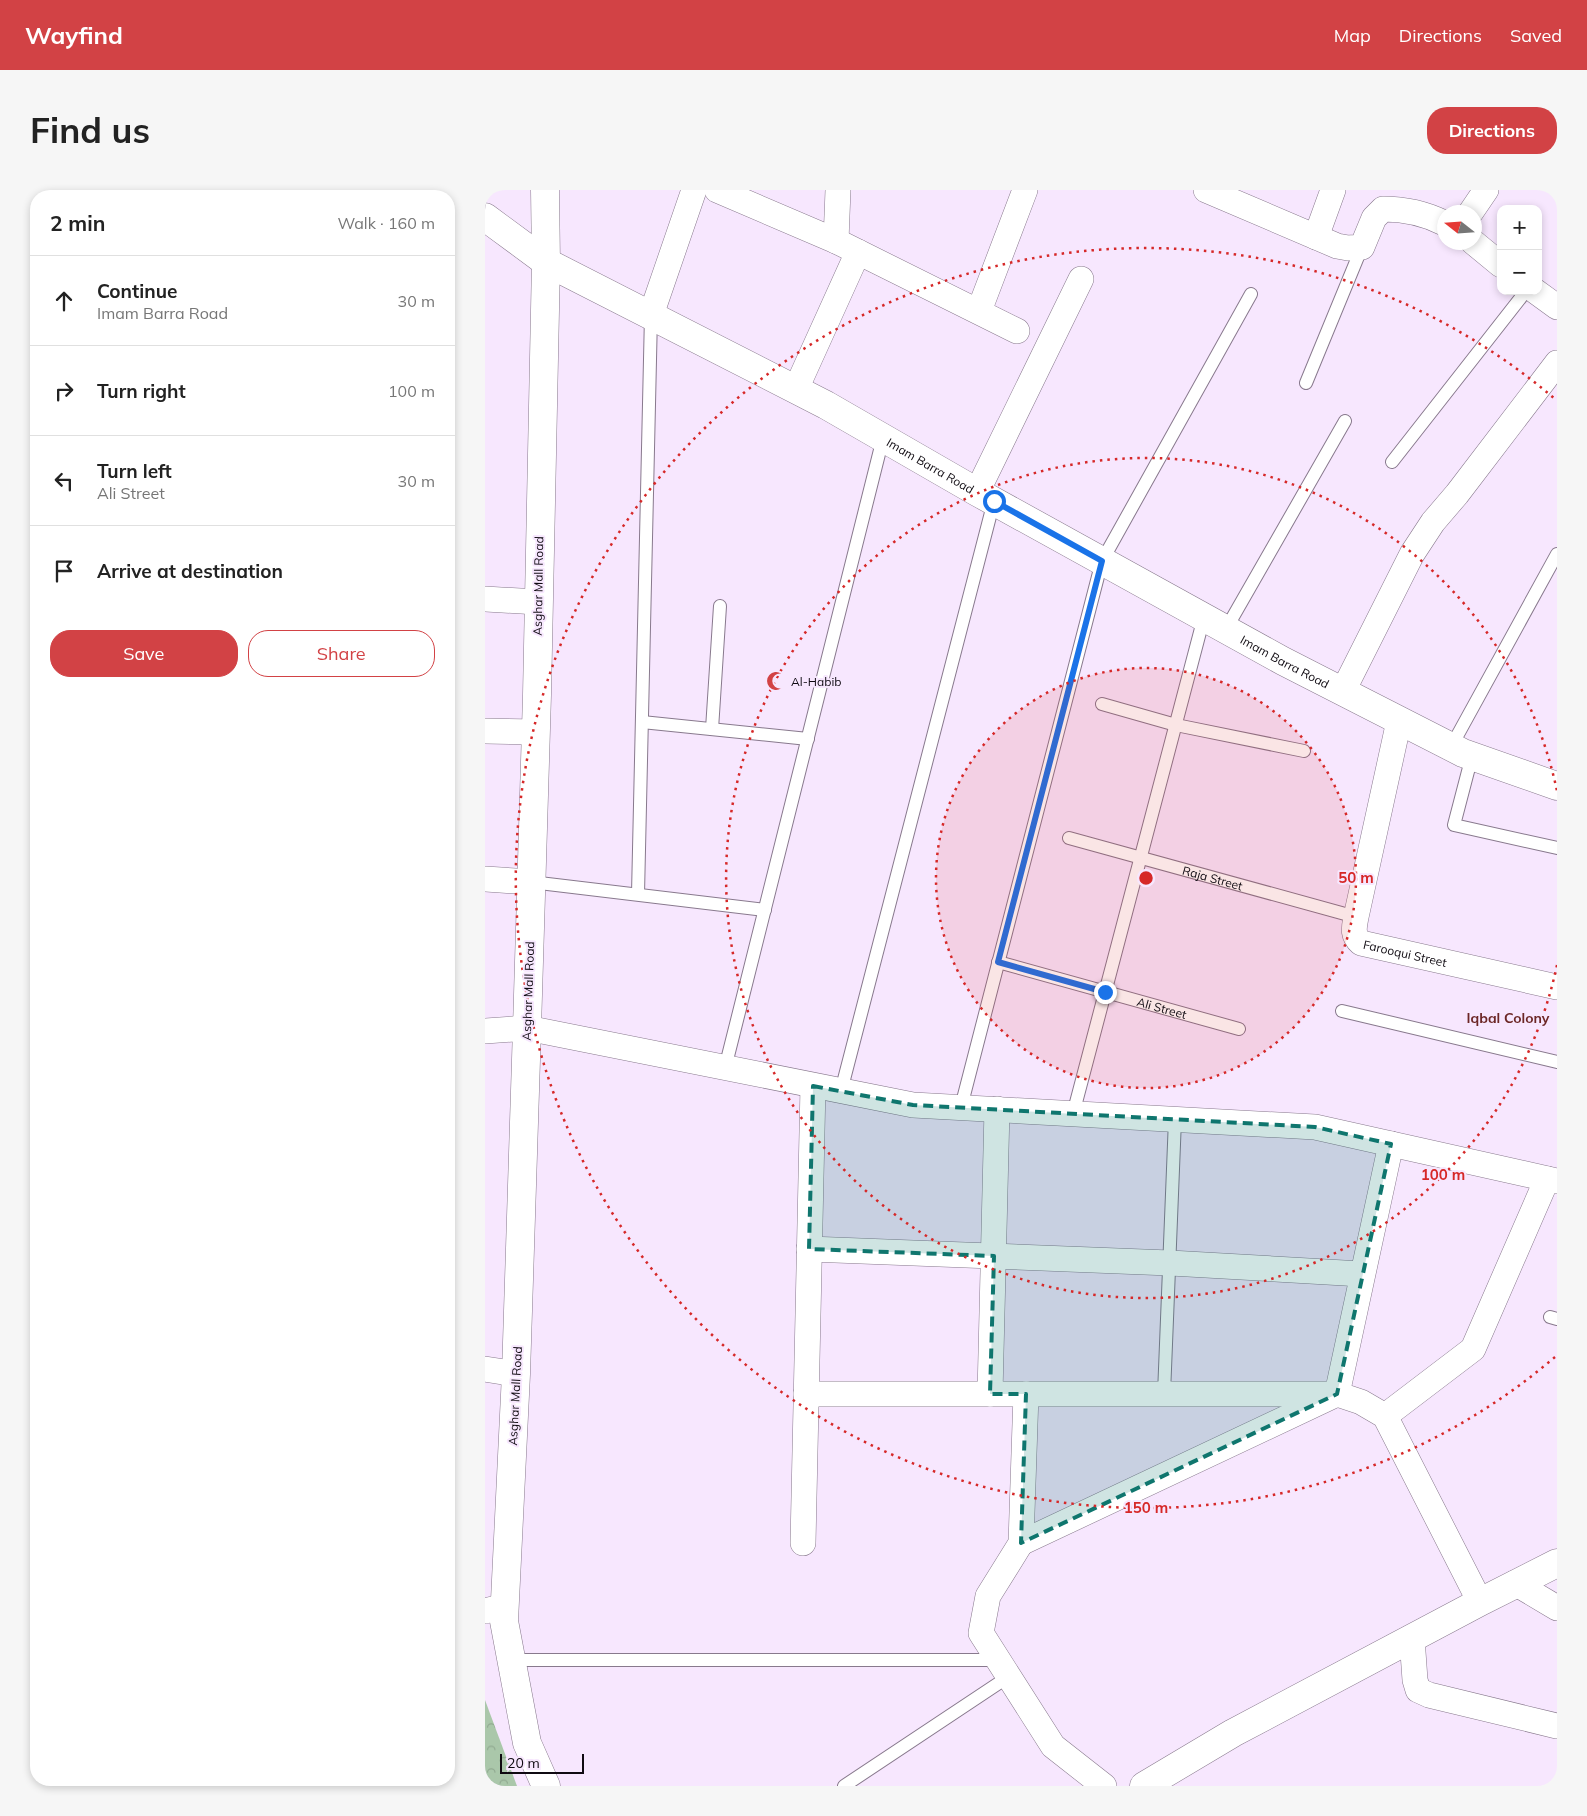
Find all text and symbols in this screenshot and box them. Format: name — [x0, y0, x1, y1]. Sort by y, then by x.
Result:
text: Wayfind — [25, 20, 123, 50]
text: Map — [1334, 24, 1371, 47]
text: Directions — [1399, 24, 1482, 47]
text: Saved — [1510, 24, 1562, 47]
button: Directions — [1427, 107, 1557, 154]
text: Find us — [30, 108, 150, 152]
north arrow — [1437, 205, 1482, 250]
map controls — [1497, 205, 1542, 295]
button: + — [1497, 205, 1542, 250]
text: 2 min — [50, 210, 105, 236]
text: Walk · 160 m — [337, 213, 435, 233]
button: − — [1497, 250, 1542, 295]
text: Continue — [97, 279, 177, 303]
icon: ahead — [50, 287, 78, 315]
text: 30 m — [398, 291, 435, 311]
text: Imam Barra Road — [97, 303, 228, 323]
icon: right — [50, 377, 78, 405]
text: Turn right — [97, 379, 186, 403]
text: 100 m — [388, 381, 435, 401]
street label: Imam Barra Road — [884, 434, 977, 496]
text: Turn left — [97, 459, 172, 483]
icon: left — [50, 467, 78, 495]
text: 30 m — [398, 471, 435, 491]
text: Ali Street — [97, 483, 165, 503]
route start — [983, 490, 1006, 513]
street label: Asghar Mall Road — [530, 536, 546, 636]
icon: arrive — [50, 557, 78, 585]
text: Arrive at destination — [97, 559, 283, 583]
button: Save — [50, 630, 238, 677]
button: Share — [248, 630, 435, 677]
street label: Imam Barra Road — [1238, 632, 1332, 691]
mosque icon: Al-Habib — [765, 670, 787, 692]
place label: Al-Habib — [791, 674, 841, 689]
street label: Raja Street — [1181, 862, 1244, 893]
text: 50 m — [1338, 868, 1374, 887]
centre of rings — [1137, 869, 1155, 887]
street label: Farooqui Street — [1362, 936, 1448, 970]
street label: Asghar Mall Road — [519, 941, 537, 1041]
route end — [1094, 981, 1117, 1004]
street label: Ali Street — [1135, 993, 1188, 1022]
district label: Iqbal Colony — [1467, 1009, 1550, 1027]
text: 100 m — [1421, 1165, 1465, 1184]
street label: Asghar Mall Road — [505, 1346, 525, 1446]
text: 150 m — [1124, 1498, 1168, 1517]
scale bar — [500, 1751, 584, 1774]
text: 20 m — [507, 1754, 540, 1772]

